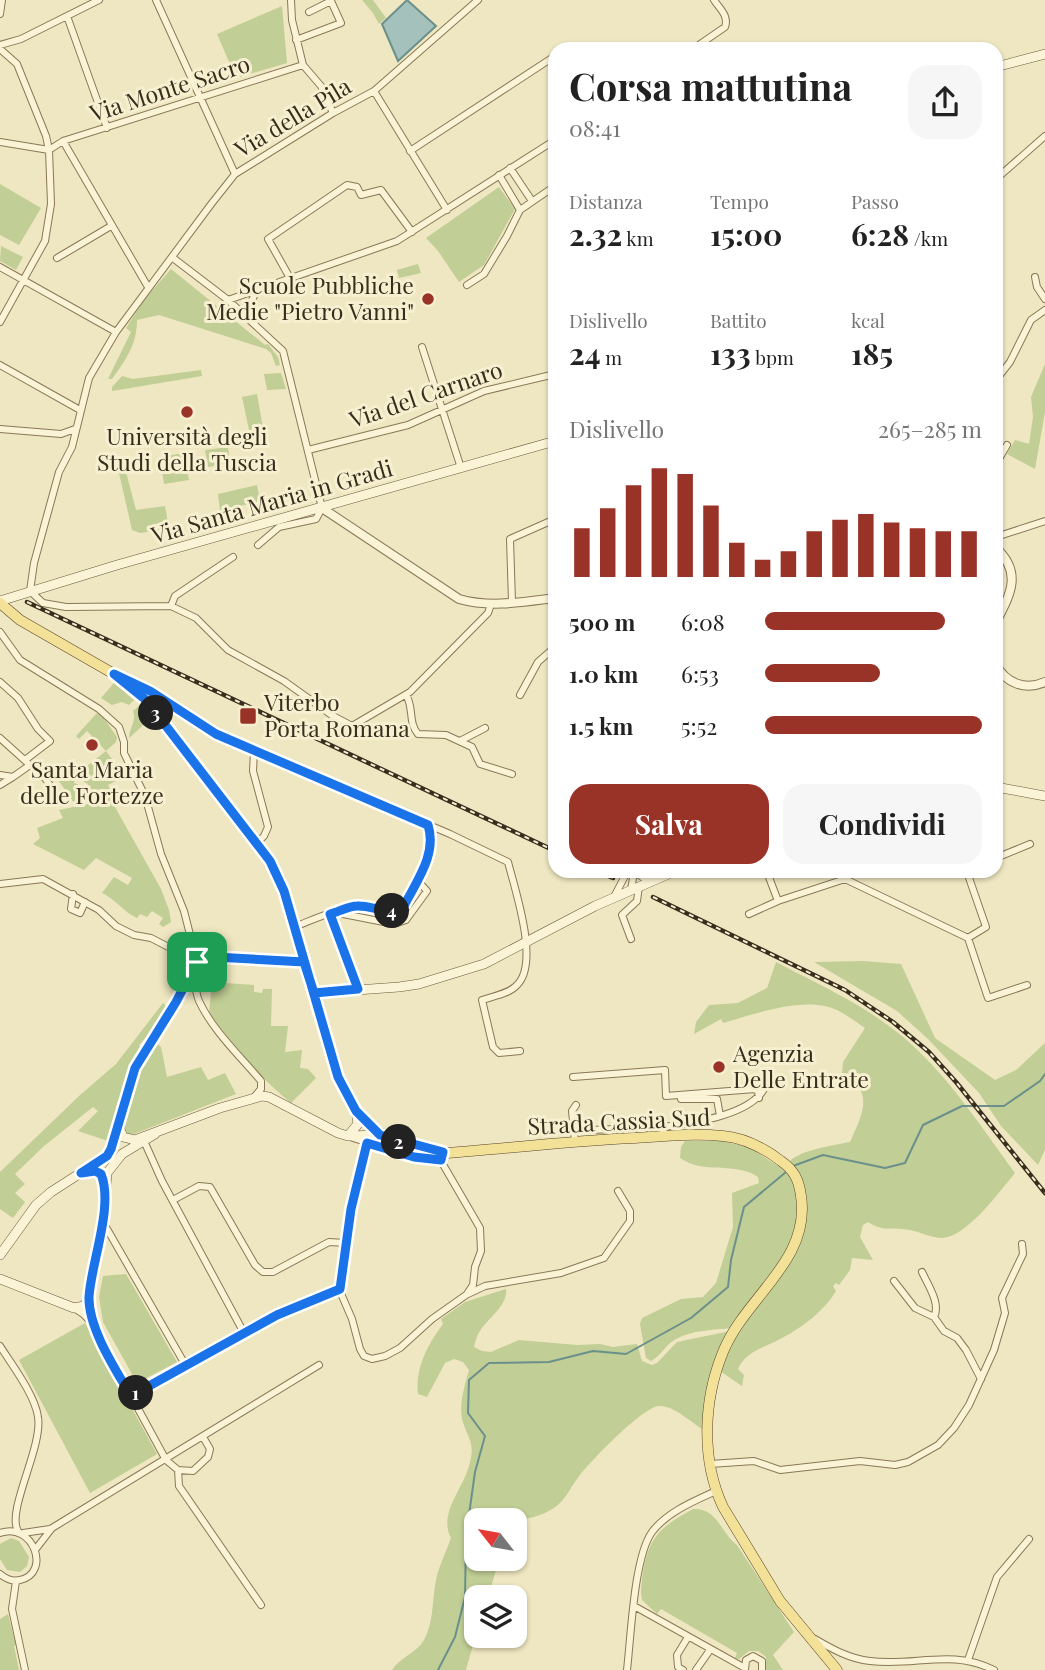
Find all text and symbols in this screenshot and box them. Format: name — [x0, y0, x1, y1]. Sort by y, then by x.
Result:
street label: Via Monte Sacro — [85, 47, 253, 128]
text: Corsa mattutina — [569, 60, 852, 111]
button: share — [908, 65, 982, 139]
street label: Via della Pila — [227, 69, 357, 164]
text: 08:41 — [569, 112, 621, 143]
text: Distanza — [569, 188, 643, 214]
text: Tempo — [710, 188, 769, 214]
text: Passo — [851, 188, 899, 214]
text: 2.32 — [569, 214, 622, 254]
text: 15:00 — [710, 214, 782, 254]
text: 6:28 — [851, 214, 909, 254]
text: km — [622, 225, 654, 251]
text: /km — [909, 225, 948, 251]
place label: Scuole Pubbliche Medie "Pietro Vanni" — [206, 269, 414, 326]
marker: Scuole Pubbliche Medie "Pietro Vanni" — [420, 291, 436, 307]
text: Dislivello — [569, 307, 648, 333]
text: Battito — [710, 307, 767, 333]
text: kcal — [851, 307, 885, 333]
text: 24 — [569, 333, 601, 373]
text: 133 — [710, 333, 751, 373]
text: 185 — [851, 333, 893, 373]
text: m — [601, 344, 622, 370]
text: bpm — [751, 344, 794, 370]
street label: Via del Carnaro — [344, 353, 506, 435]
marker: Università degli Studi della Tuscia — [179, 404, 195, 420]
text: Dislivello — [569, 413, 664, 444]
text: 265–285 m — [878, 413, 982, 444]
place label: Università degli Studi della Tuscia — [97, 420, 278, 477]
street label: Via Santa Maria in Gradi — [146, 451, 396, 550]
text: 500 m — [569, 606, 635, 637]
text: 6:08 — [681, 606, 725, 637]
text: 1.0 km — [569, 658, 638, 689]
text: 6:53 — [681, 658, 719, 689]
place label: Viterbo Porta Romana — [263, 686, 410, 743]
pin: 3 — [138, 696, 174, 730]
text: 3 — [151, 699, 160, 725]
marker: Viterbo Porta Romana — [238, 706, 258, 726]
text: 1.5 km — [569, 710, 633, 741]
text: 5:52 — [681, 710, 717, 741]
marker: Santa Maria delle Fortezze — [84, 737, 100, 753]
place label: Santa Maria delle Fortezze — [20, 753, 164, 810]
button: Salva — [569, 784, 769, 864]
button: Condividi — [783, 784, 982, 864]
pin: 4 — [374, 894, 410, 928]
text: 4 — [386, 897, 397, 923]
pin — [167, 932, 227, 992]
icon: arrive — [178, 943, 216, 981]
place label: Agenzia Delle Entrate — [732, 1037, 869, 1094]
marker: Agenzia Delle Entrate — [711, 1059, 727, 1075]
street label: Strada Cassia Sud — [527, 1100, 711, 1141]
pin: 2 — [382, 1124, 416, 1160]
text: 2 — [394, 1128, 403, 1154]
pin: 1 — [118, 1376, 154, 1410]
text: 1 — [132, 1379, 139, 1405]
north arrow — [464, 1508, 527, 1572]
map controls — [464, 1508, 527, 1648]
button: layers — [464, 1585, 527, 1648]

